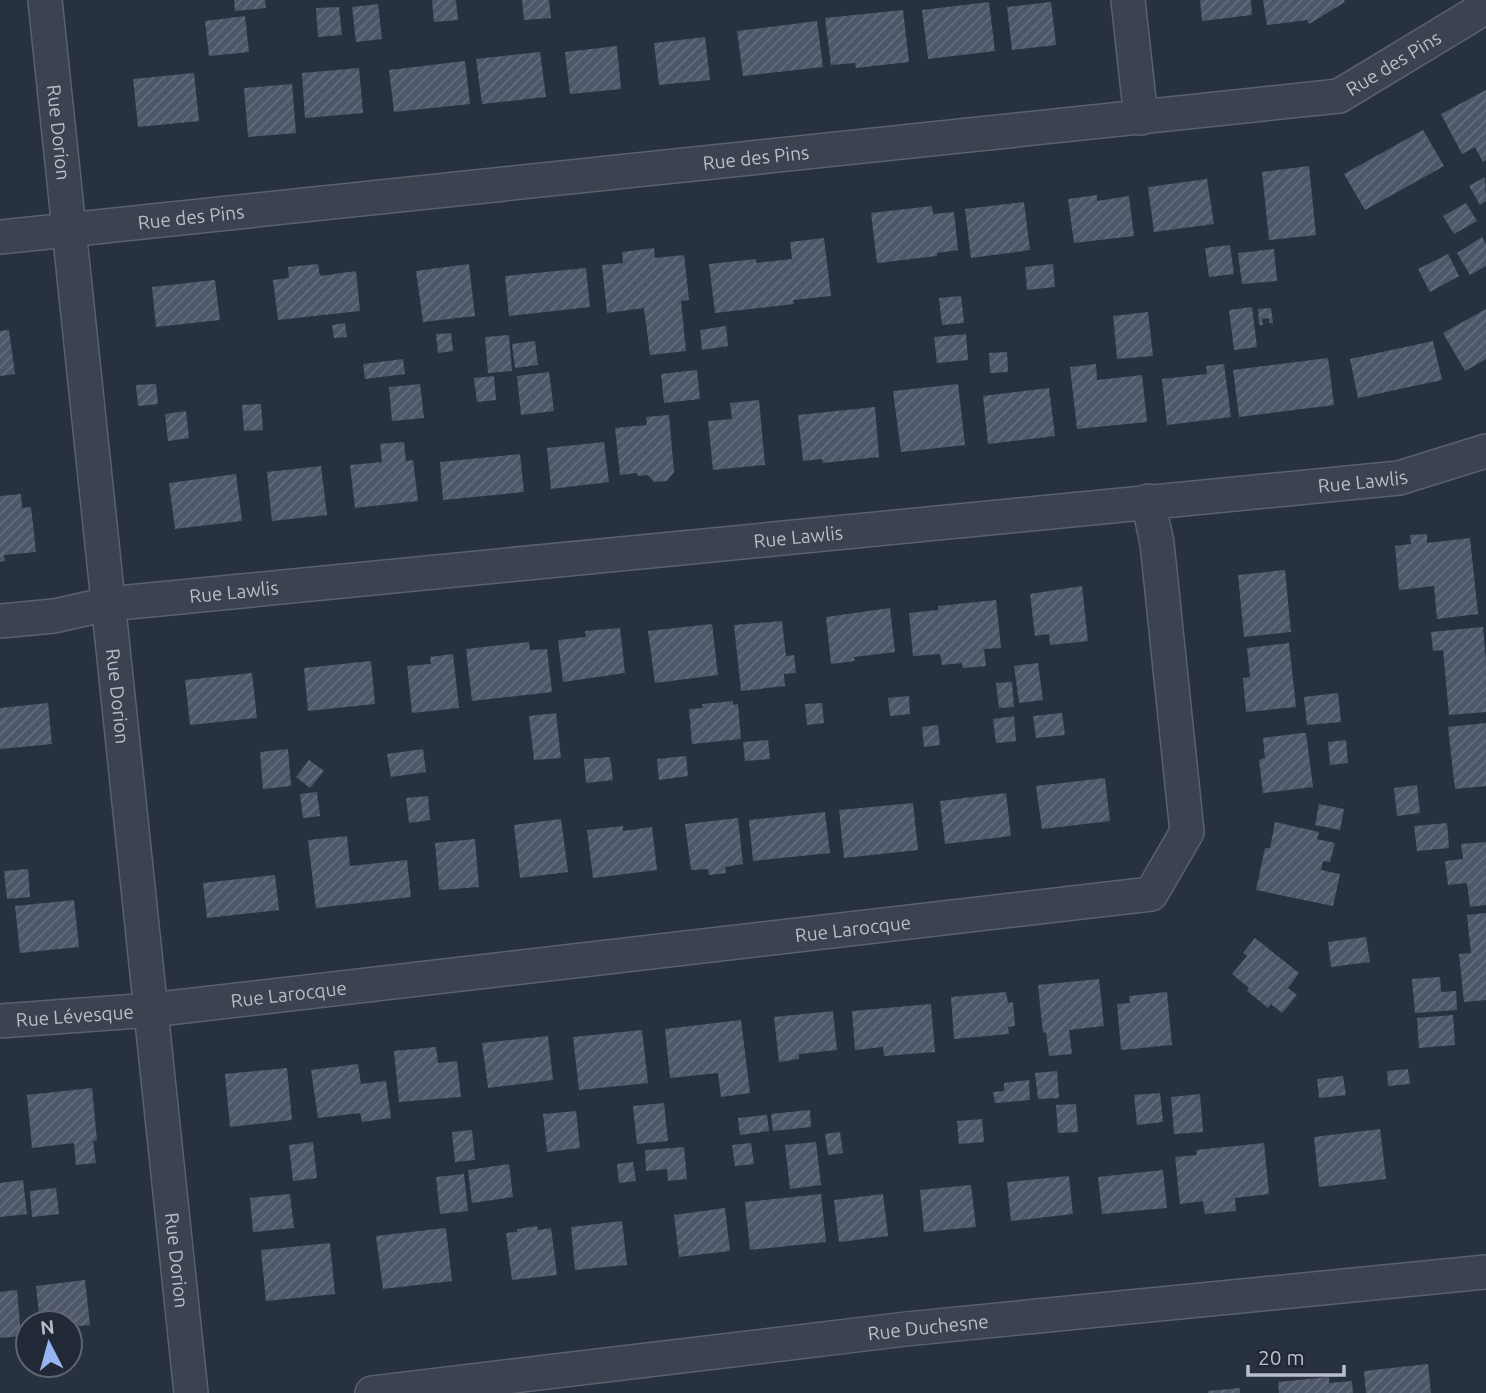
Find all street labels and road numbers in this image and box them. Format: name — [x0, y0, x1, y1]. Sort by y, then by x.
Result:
street label: Rue des Pins — [1342, 26, 1445, 100]
street label: Rue Dorion — [43, 83, 75, 181]
street label: Rue des Pins — [702, 141, 810, 174]
street label: Rue des Pins — [137, 200, 245, 233]
street label: Rue Lawlis — [1317, 465, 1410, 497]
street label: Rue Lawlis — [753, 521, 844, 552]
street label: Rue Lawlis — [188, 576, 280, 607]
street label: Rue Dorion — [102, 647, 134, 745]
street label: Rue Larocque — [794, 911, 912, 946]
street label: Rue Larocque — [229, 976, 348, 1012]
street label: Rue Lévesque — [15, 1000, 135, 1031]
street label: Rue Dorion — [161, 1211, 193, 1309]
street label: Rue Duchesne — [866, 1310, 990, 1345]

